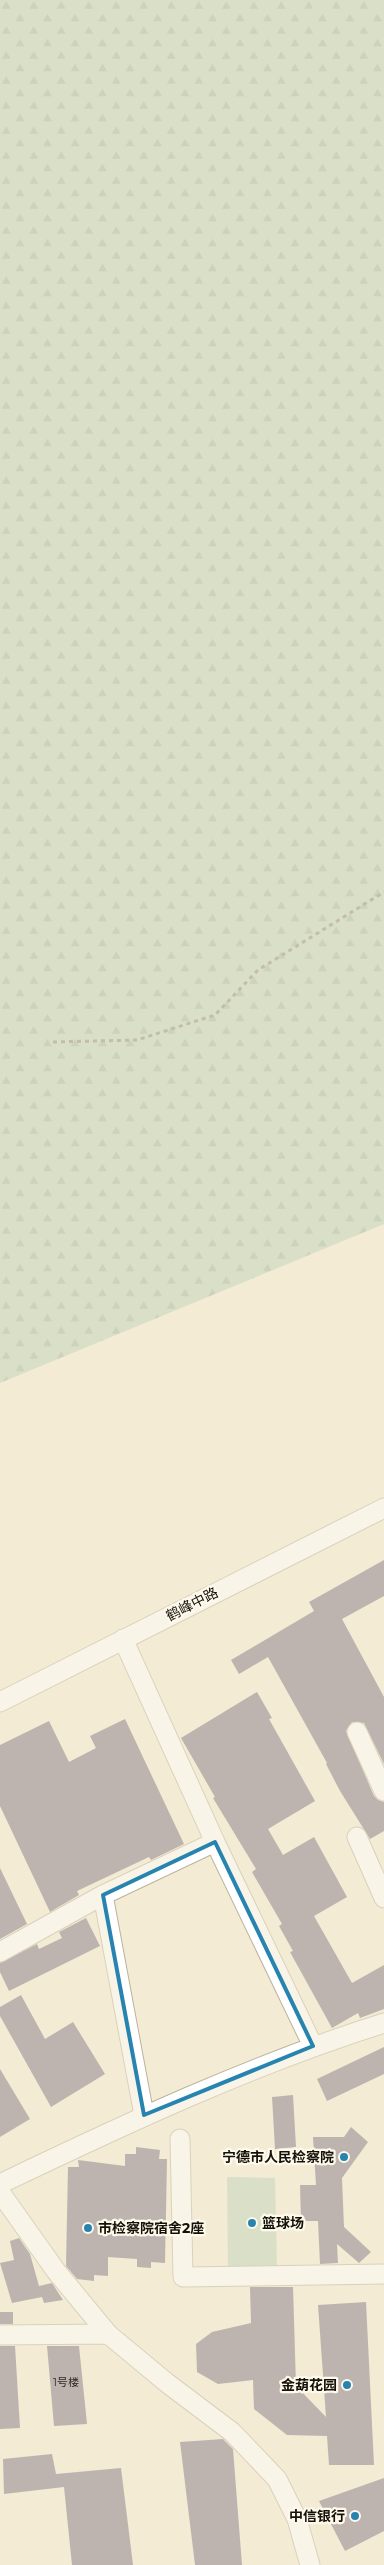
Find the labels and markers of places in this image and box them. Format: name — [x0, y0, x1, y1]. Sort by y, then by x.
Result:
place label: 宁德市人民检察院 — [222, 2148, 334, 2166]
marker: 宁德市人民检察院 — [338, 2151, 350, 2163]
place label: 篮球场 — [262, 2214, 304, 2232]
marker: 篮球场 — [246, 2217, 258, 2229]
place label: 市检察院宿舍2座 — [98, 2219, 204, 2237]
marker: 市检察院宿舍2座 — [82, 2222, 94, 2234]
place label: 金葫花园 — [281, 2376, 337, 2394]
marker: 金葫花园 — [341, 2379, 353, 2391]
place label: 中信银行 — [289, 2507, 345, 2525]
marker: 中信银行 — [349, 2510, 361, 2522]

